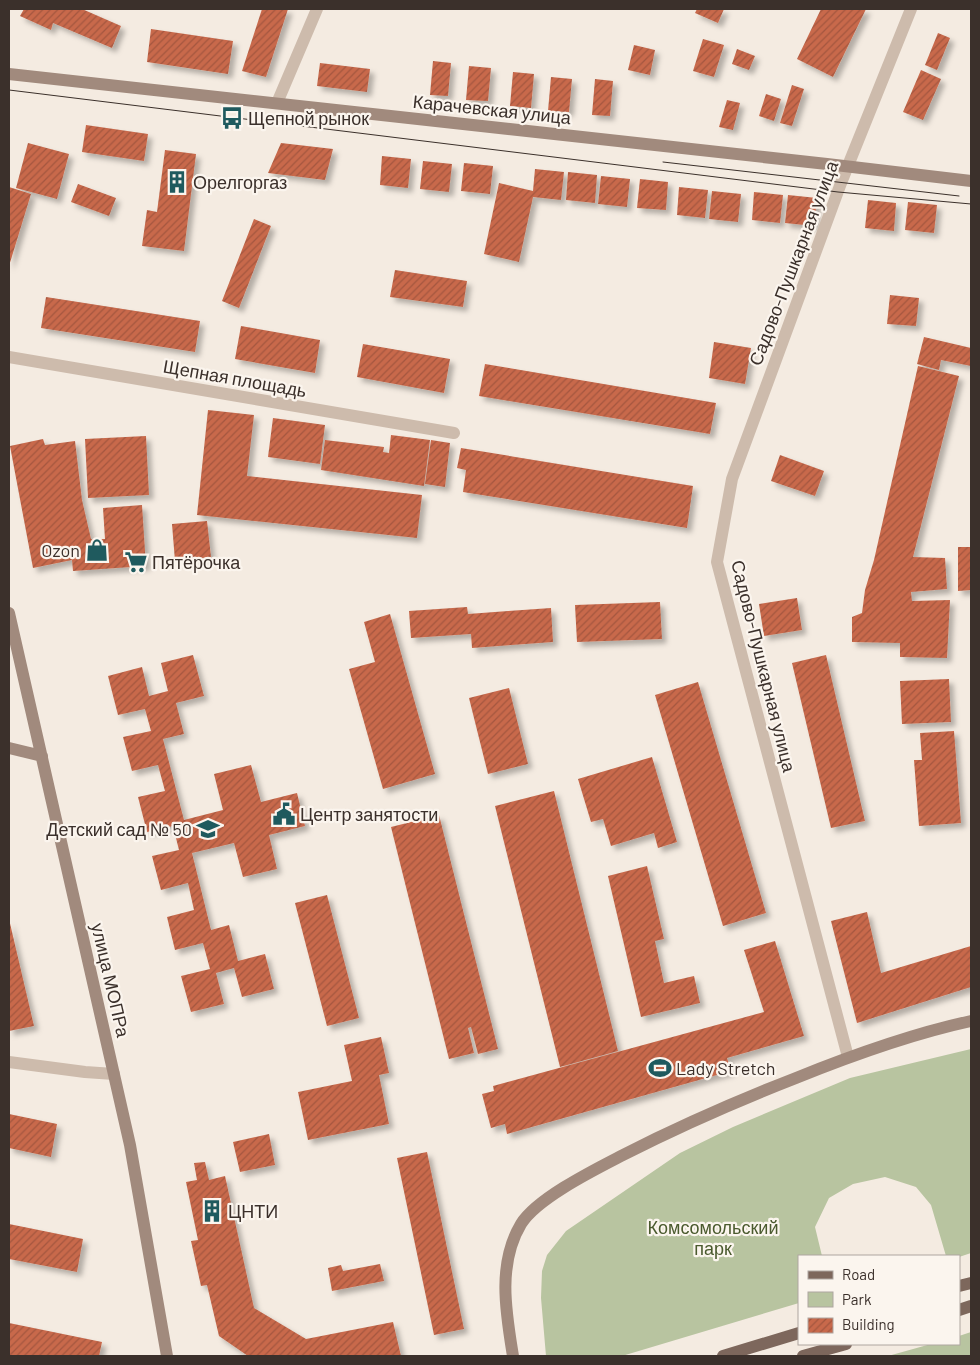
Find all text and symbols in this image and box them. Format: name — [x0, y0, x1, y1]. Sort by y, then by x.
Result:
street label: Карачевская улица — [412, 90, 573, 128]
bus stop icon: Щепной рынок — [219, 105, 245, 131]
place label: Щепной рынок — [248, 107, 369, 129]
street label: Садово-Пушкарная улица — [744, 157, 843, 369]
building icon: Орелгоргаз — [164, 169, 190, 195]
place label: Орелгоргаз — [193, 171, 287, 193]
street label: Щепная площадь — [162, 355, 308, 401]
shop icon: Ozon — [84, 537, 110, 563]
place label: Ozon — [41, 539, 80, 561]
supermarket icon: Пятёрочка — [123, 549, 149, 575]
place label: Пятёрочка — [152, 551, 241, 573]
street label: Садово-Пушкарная улица — [727, 558, 801, 775]
public building icon: Центр занятости — [271, 801, 297, 827]
place label: Центр занятости — [300, 803, 438, 825]
school or university icon: Детский сад № 50 — [195, 816, 221, 842]
place label: Детский сад № 50 — [46, 818, 192, 840]
street label: улица МОПРа — [87, 921, 135, 1040]
sports icon: Lady Stretch — [647, 1055, 673, 1081]
place label: Lady Stretch — [676, 1057, 776, 1079]
building icon: ЦНТИ — [199, 1198, 225, 1224]
place label: ЦНТИ — [228, 1200, 278, 1222]
park label: Комсомольский парк — [648, 1216, 778, 1259]
legend — [798, 1255, 960, 1345]
text: Road — [842, 1265, 875, 1283]
text: Park — [842, 1290, 872, 1308]
text: Building — [842, 1315, 895, 1333]

